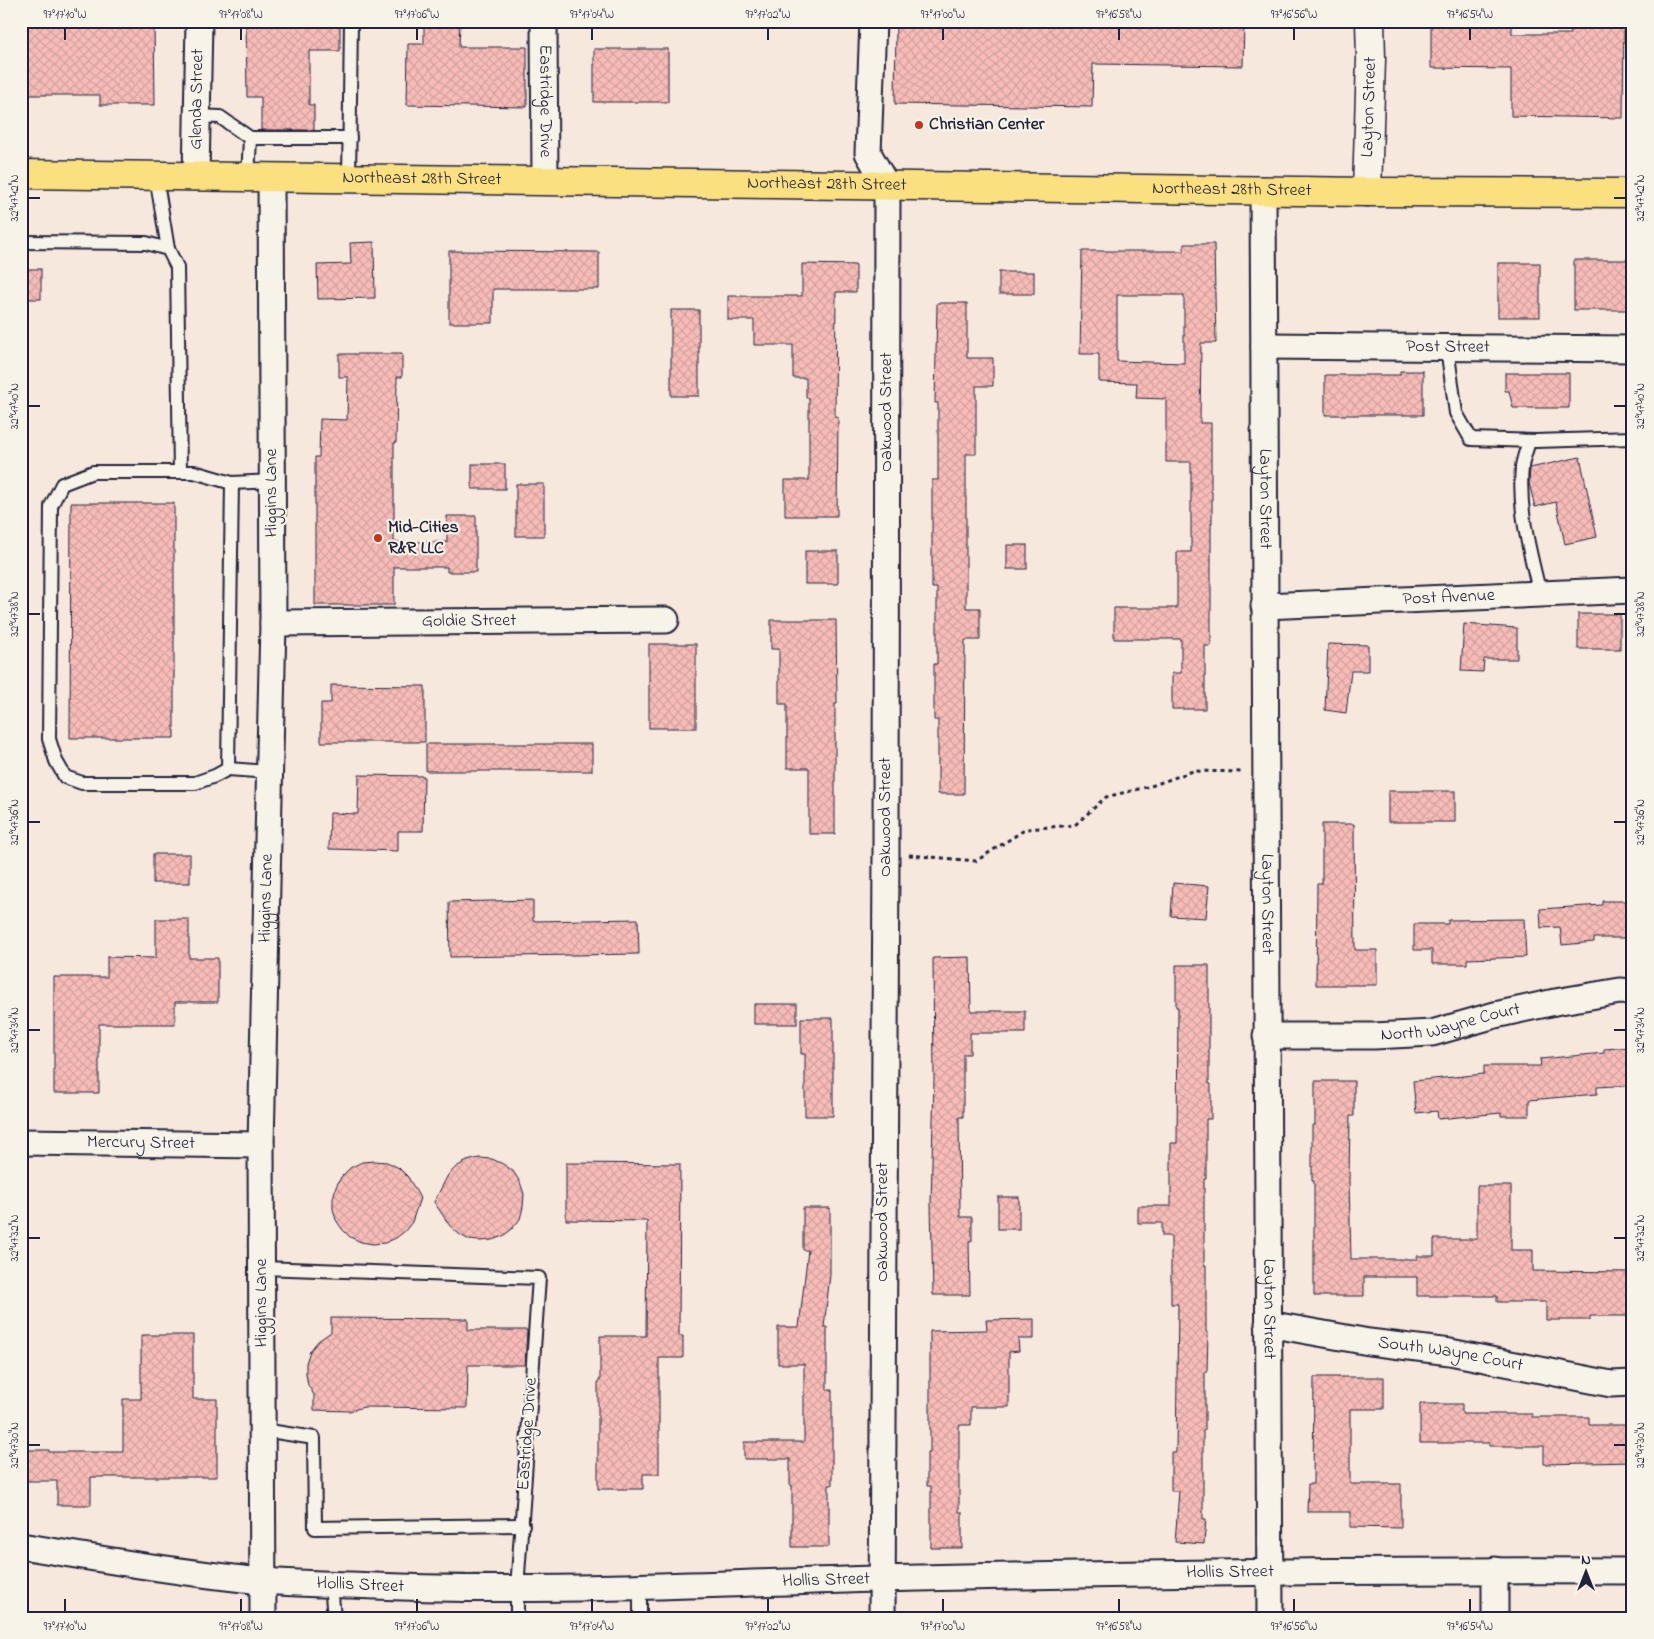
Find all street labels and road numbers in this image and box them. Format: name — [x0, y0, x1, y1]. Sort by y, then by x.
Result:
street label: Eastridge Drive — [530, 44, 558, 159]
street label: Glenda Street — [184, 48, 211, 150]
street label: Layton Street — [1355, 56, 1384, 158]
street label: Northeast 28th Street — [342, 165, 502, 193]
street label: Northeast 28th Street — [747, 171, 907, 199]
street label: Northeast 28th Street — [1152, 176, 1312, 204]
street label: Post Street — [1406, 334, 1490, 361]
street label: Oakwood Street — [874, 352, 900, 472]
street label: Higgins Lane — [259, 448, 286, 538]
street label: Layton Street — [1251, 449, 1278, 549]
street label: Post Avenue — [1402, 583, 1496, 613]
street label: Goldie Street — [422, 608, 516, 635]
street label: Oakwood Street — [873, 757, 899, 877]
street label: Higgins Lane — [253, 852, 281, 943]
street label: Layton Street — [1253, 854, 1280, 954]
street label: North Wayne Court — [1380, 997, 1523, 1049]
street label: Mercury Street — [87, 1130, 195, 1157]
street label: Oakwood Street — [870, 1162, 896, 1282]
street label: Higgins Lane — [249, 1258, 276, 1348]
street label: Layton Street — [1255, 1259, 1282, 1359]
street label: South Wayne Court — [1376, 1330, 1525, 1379]
street label: Eastridge Drive — [511, 1376, 546, 1491]
street label: Hollis Street — [1186, 1559, 1274, 1586]
street label: Hollis Street — [782, 1566, 870, 1595]
street label: Hollis Street — [316, 1571, 405, 1600]

